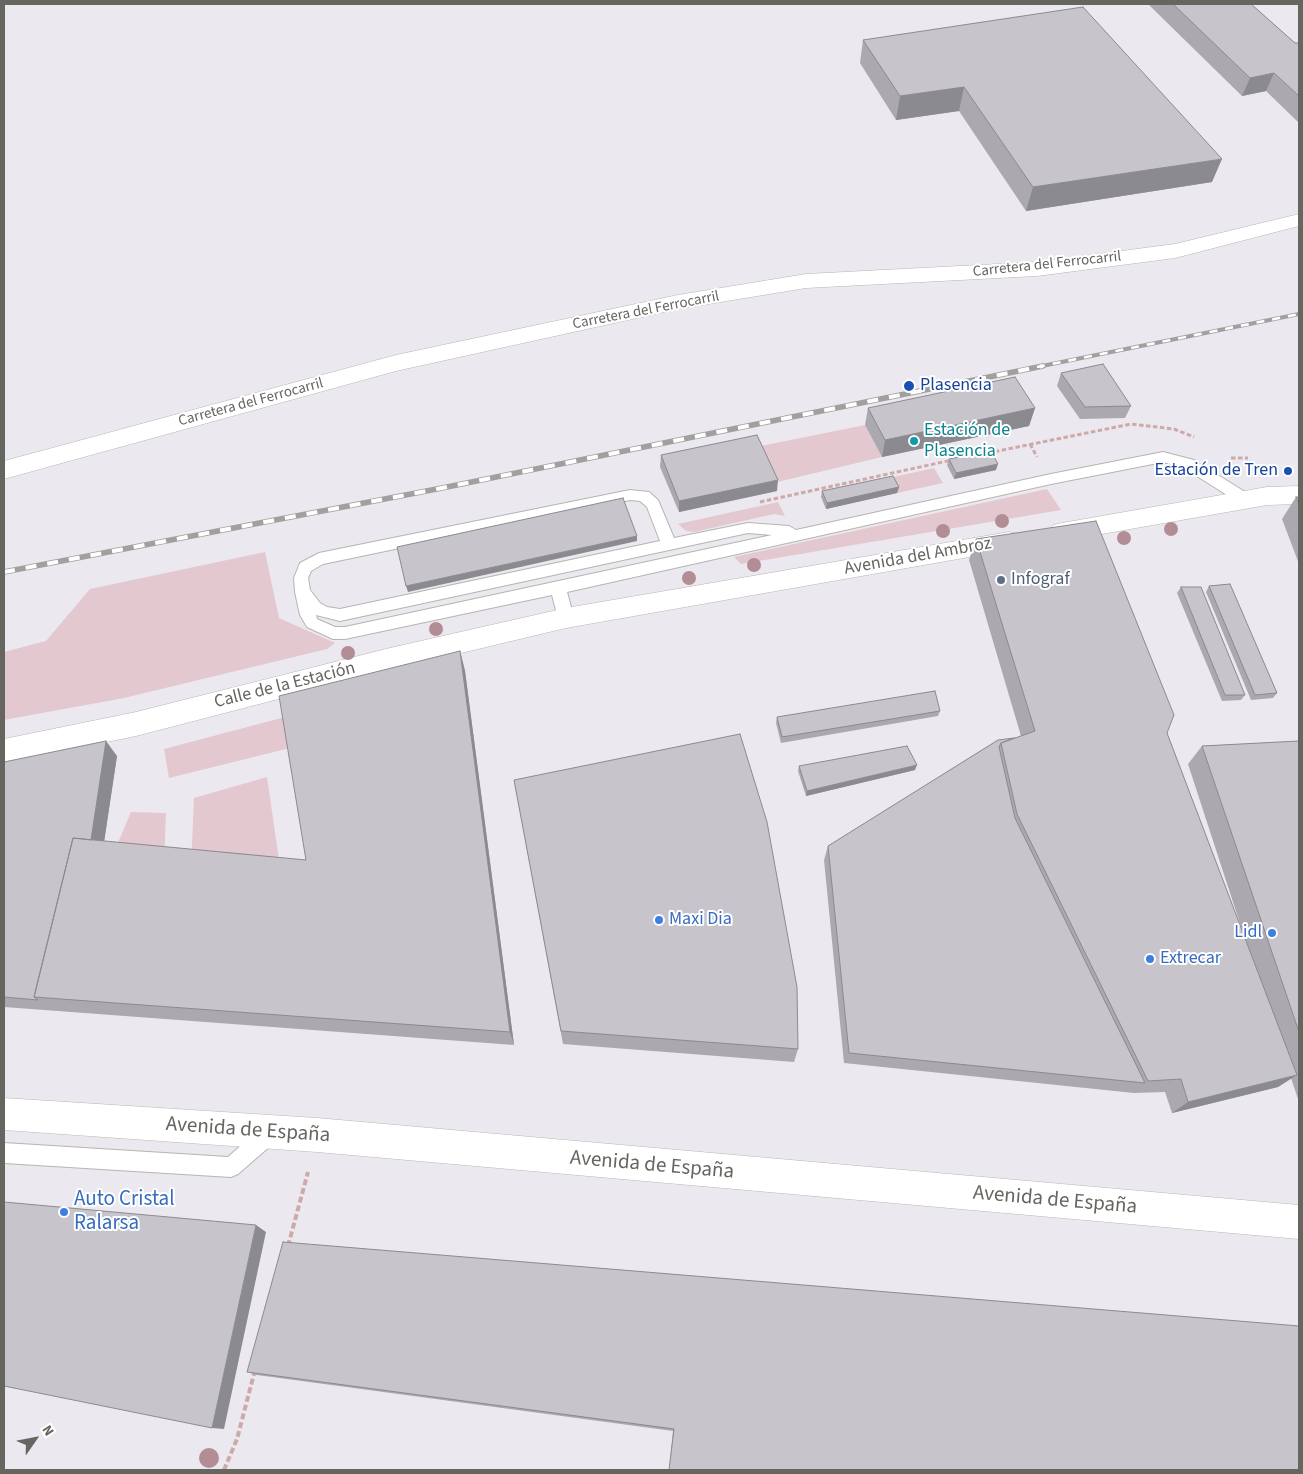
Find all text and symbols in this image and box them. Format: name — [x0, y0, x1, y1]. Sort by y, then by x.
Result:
street label: Carretera del Ferrocarril — [972, 248, 1122, 282]
street label: Carretera del Ferrocarril — [571, 288, 721, 334]
street label: Carretera del Ferrocarril — [177, 375, 325, 431]
place label: Plasencia — [920, 375, 992, 397]
marker: Plasencia — [902, 379, 916, 393]
place label: Estación de Plasencia — [924, 420, 1010, 462]
marker: Estación de Plasencia — [908, 435, 920, 447]
place label: Estación de Tren — [1155, 460, 1278, 482]
marker: Estación de Tren — [1282, 465, 1294, 477]
street label: Avenida del Ambroz — [843, 533, 993, 581]
place label: Infograf — [1011, 569, 1070, 591]
marker: Infograf — [995, 574, 1007, 586]
street label: Calle de la Estación — [212, 658, 358, 714]
place label: Maxi Dia — [669, 909, 732, 931]
marker: Maxi Dia — [653, 914, 665, 926]
place label: Lidl — [1234, 922, 1262, 944]
marker: Lidl — [1266, 927, 1278, 939]
place label: Extrecar — [1160, 948, 1221, 970]
marker: Extrecar — [1144, 953, 1156, 965]
street label: Avenida de España — [165, 1113, 331, 1149]
street label: Avenida de España — [569, 1146, 735, 1186]
street label: Avenida de España — [972, 1181, 1138, 1221]
place label: Auto Cristal Ralarsa — [74, 1187, 175, 1237]
marker: Auto Cristal Ralarsa — [58, 1206, 70, 1218]
north arrow — [10, 1414, 60, 1464]
text: N — [37, 1421, 59, 1440]

